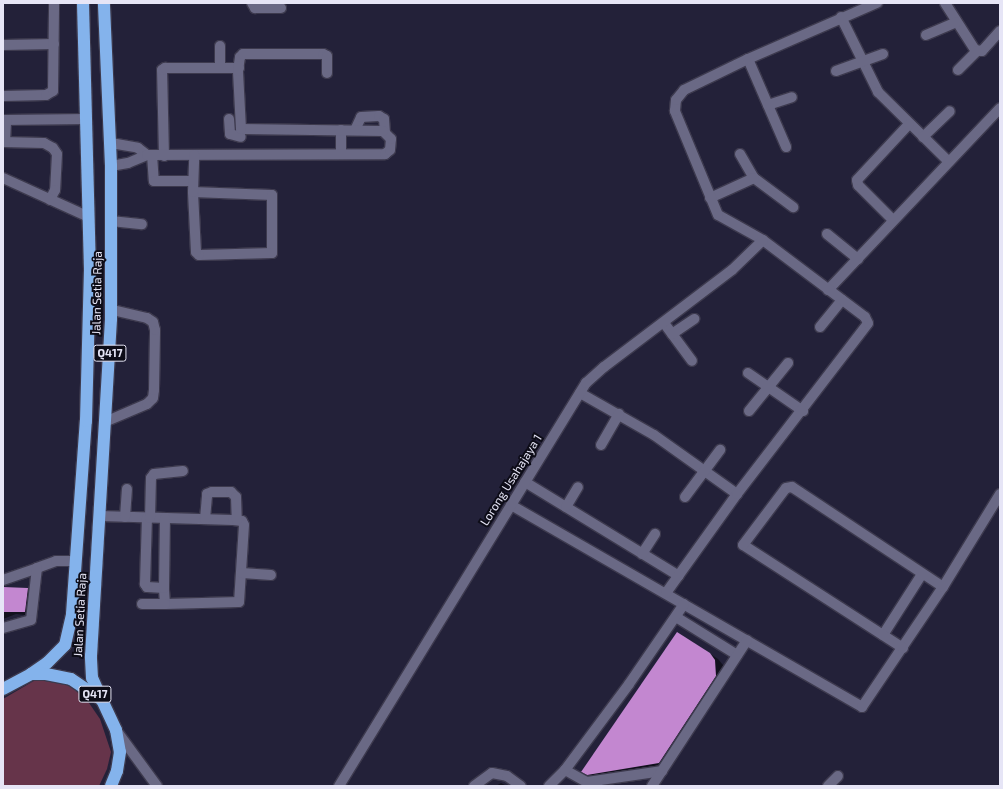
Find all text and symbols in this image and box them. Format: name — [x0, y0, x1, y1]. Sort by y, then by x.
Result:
street label: Jalan Setia Raja — [89, 251, 105, 335]
road number: Q417 — [93, 344, 127, 362]
street label: Lorong Usahajaya 1 — [477, 432, 545, 528]
street label: Jalan Setia Raja — [71, 573, 89, 657]
road number: Q417 — [78, 685, 112, 703]

